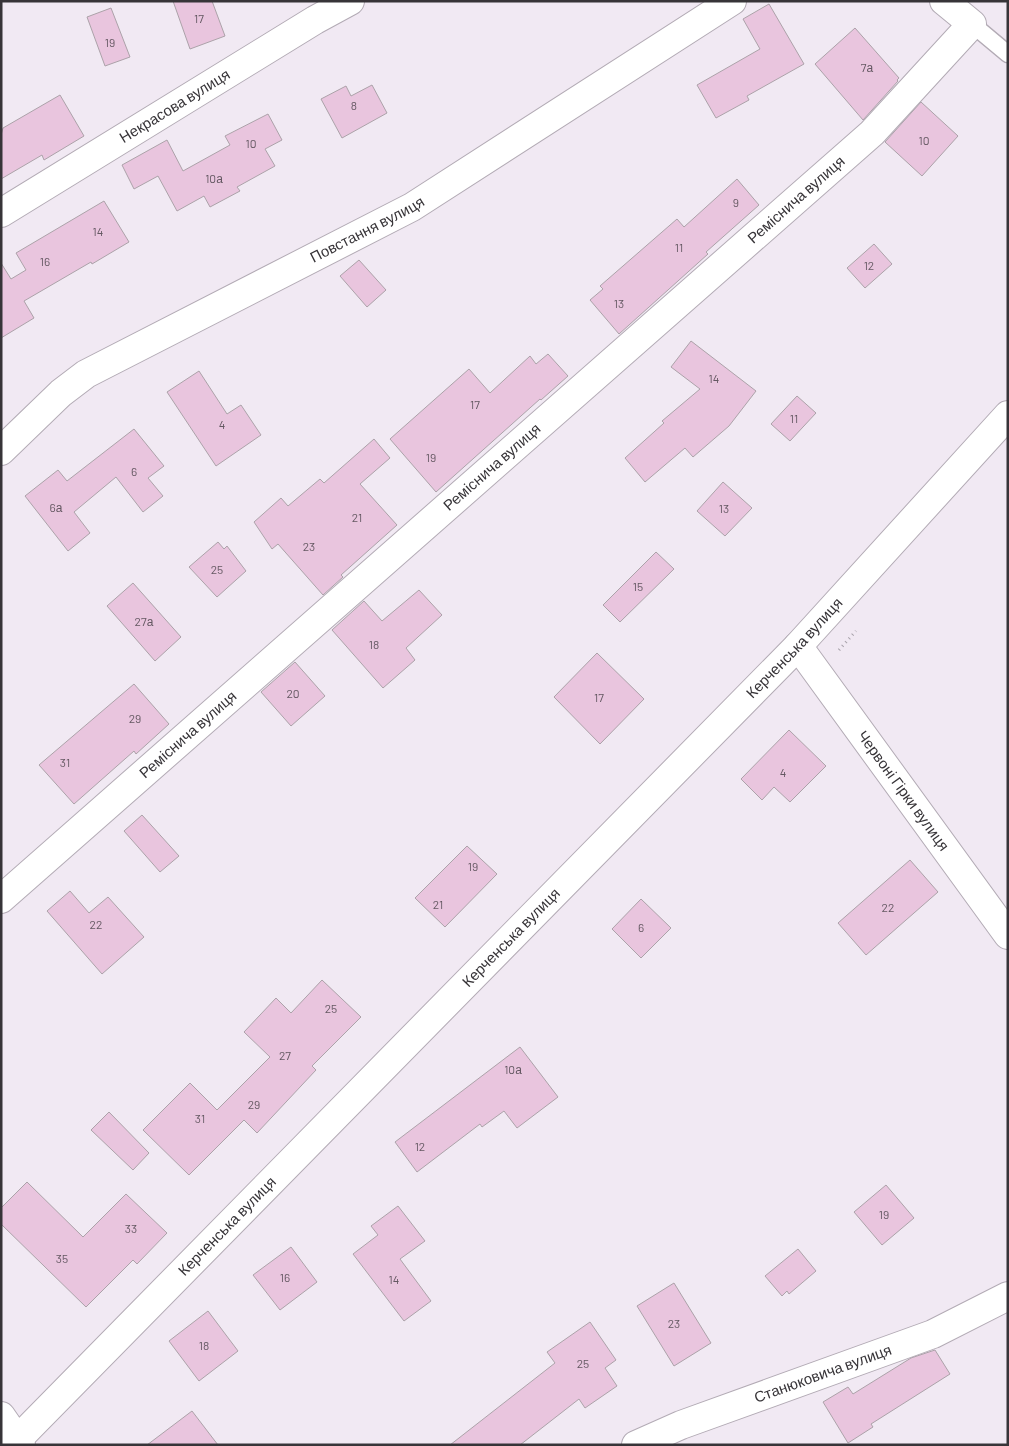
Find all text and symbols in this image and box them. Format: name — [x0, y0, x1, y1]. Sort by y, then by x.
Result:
house number: 17 — [194, 11, 204, 25]
house number: 19 — [105, 35, 115, 49]
house number: 7а — [861, 60, 873, 74]
street label: Некрасова вулиця — [116, 65, 233, 146]
house number: 8 — [351, 98, 357, 112]
house number: 10 — [919, 133, 929, 147]
house number: 10 — [246, 136, 256, 150]
street label: Реміснича вулиця — [743, 151, 848, 246]
house number: 10а — [205, 171, 223, 185]
street label: Повстання вулиця — [307, 192, 427, 266]
house number: 9 — [733, 195, 739, 209]
house number: 14 — [93, 224, 103, 238]
house number: 11 — [675, 240, 683, 254]
house number: 16 — [40, 254, 50, 268]
house number: 12 — [864, 258, 874, 272]
house number: 13 — [614, 296, 624, 310]
house number: 14 — [709, 371, 719, 385]
house number: 17 — [470, 397, 480, 411]
house number: 11 — [790, 411, 798, 425]
house number: 4 — [219, 417, 225, 431]
street label: Реміснича вулиця — [439, 419, 544, 514]
house number: 19 — [426, 450, 436, 464]
house number: 6 — [131, 464, 137, 478]
house number: 6а — [50, 500, 63, 514]
house number: 13 — [719, 501, 729, 515]
house number: 21 — [352, 510, 362, 524]
house number: 23 — [303, 539, 315, 553]
house number: 25 — [211, 562, 223, 576]
house number: 15 — [633, 579, 643, 593]
street label: Керченська вулиця — [742, 593, 846, 701]
house number: 27а — [135, 614, 154, 628]
house number: 18 — [369, 637, 379, 651]
street label: Реміснича вулиця — [135, 686, 240, 781]
house number: 20 — [286, 686, 300, 700]
house number: 17 — [594, 690, 604, 704]
house number: 29 — [129, 711, 141, 725]
street label: Червоні Гірки вулиця — [854, 727, 954, 854]
house number: 31 — [60, 755, 70, 769]
house number: 4 — [780, 765, 786, 779]
house number: 19 — [468, 859, 478, 873]
street label: Керченська вулиця — [458, 884, 563, 990]
house number: 21 — [433, 897, 443, 911]
house number: 22 — [882, 900, 894, 914]
house number: 22 — [90, 917, 102, 931]
house number: 6 — [638, 920, 644, 934]
house number: 25 — [325, 1001, 337, 1015]
house number: 27 — [279, 1048, 291, 1062]
house number: 10а — [504, 1062, 522, 1076]
house number: 29 — [248, 1097, 260, 1111]
house number: 31 — [195, 1111, 205, 1125]
house number: 12 — [415, 1139, 425, 1153]
street label: Керченська вулиця — [174, 1172, 279, 1279]
house number: 19 — [879, 1207, 889, 1221]
house number: 33 — [125, 1221, 137, 1235]
house number: 35 — [56, 1251, 68, 1265]
house number: 16 — [280, 1270, 290, 1284]
house number: 14 — [389, 1272, 399, 1286]
house number: 23 — [668, 1316, 680, 1330]
house number: 18 — [199, 1338, 209, 1352]
street label: Станюковича вулиця — [751, 1340, 894, 1406]
house number: 25 — [577, 1356, 589, 1370]

